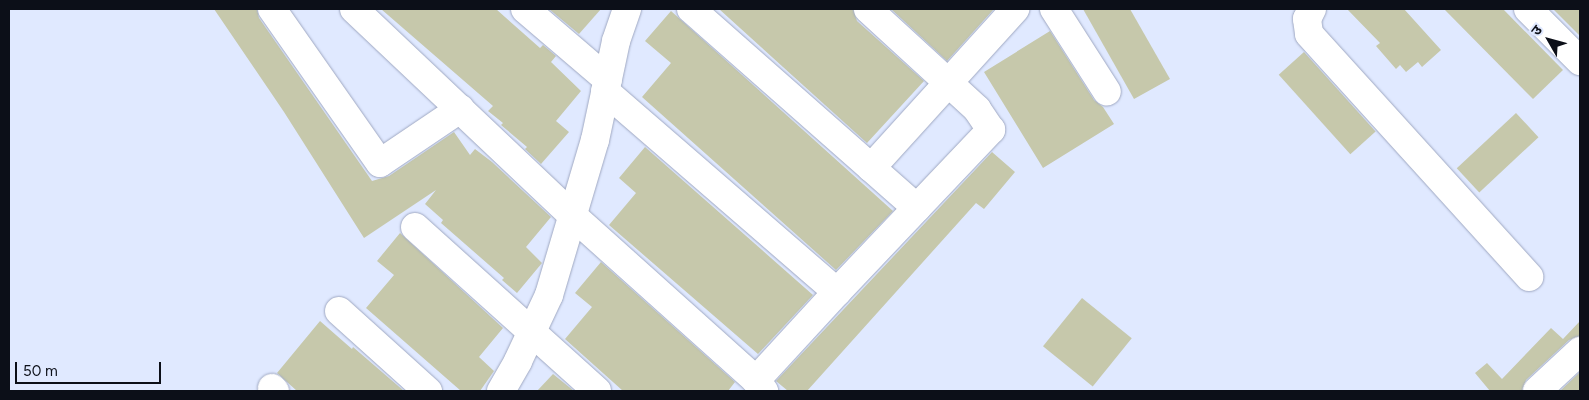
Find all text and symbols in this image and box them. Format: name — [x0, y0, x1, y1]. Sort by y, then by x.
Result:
north arrow — [1524, 15, 1574, 65]
text: उ — [1528, 22, 1546, 39]
scale bar — [18, 352, 164, 384]
text: 50 m — [23, 362, 58, 380]

